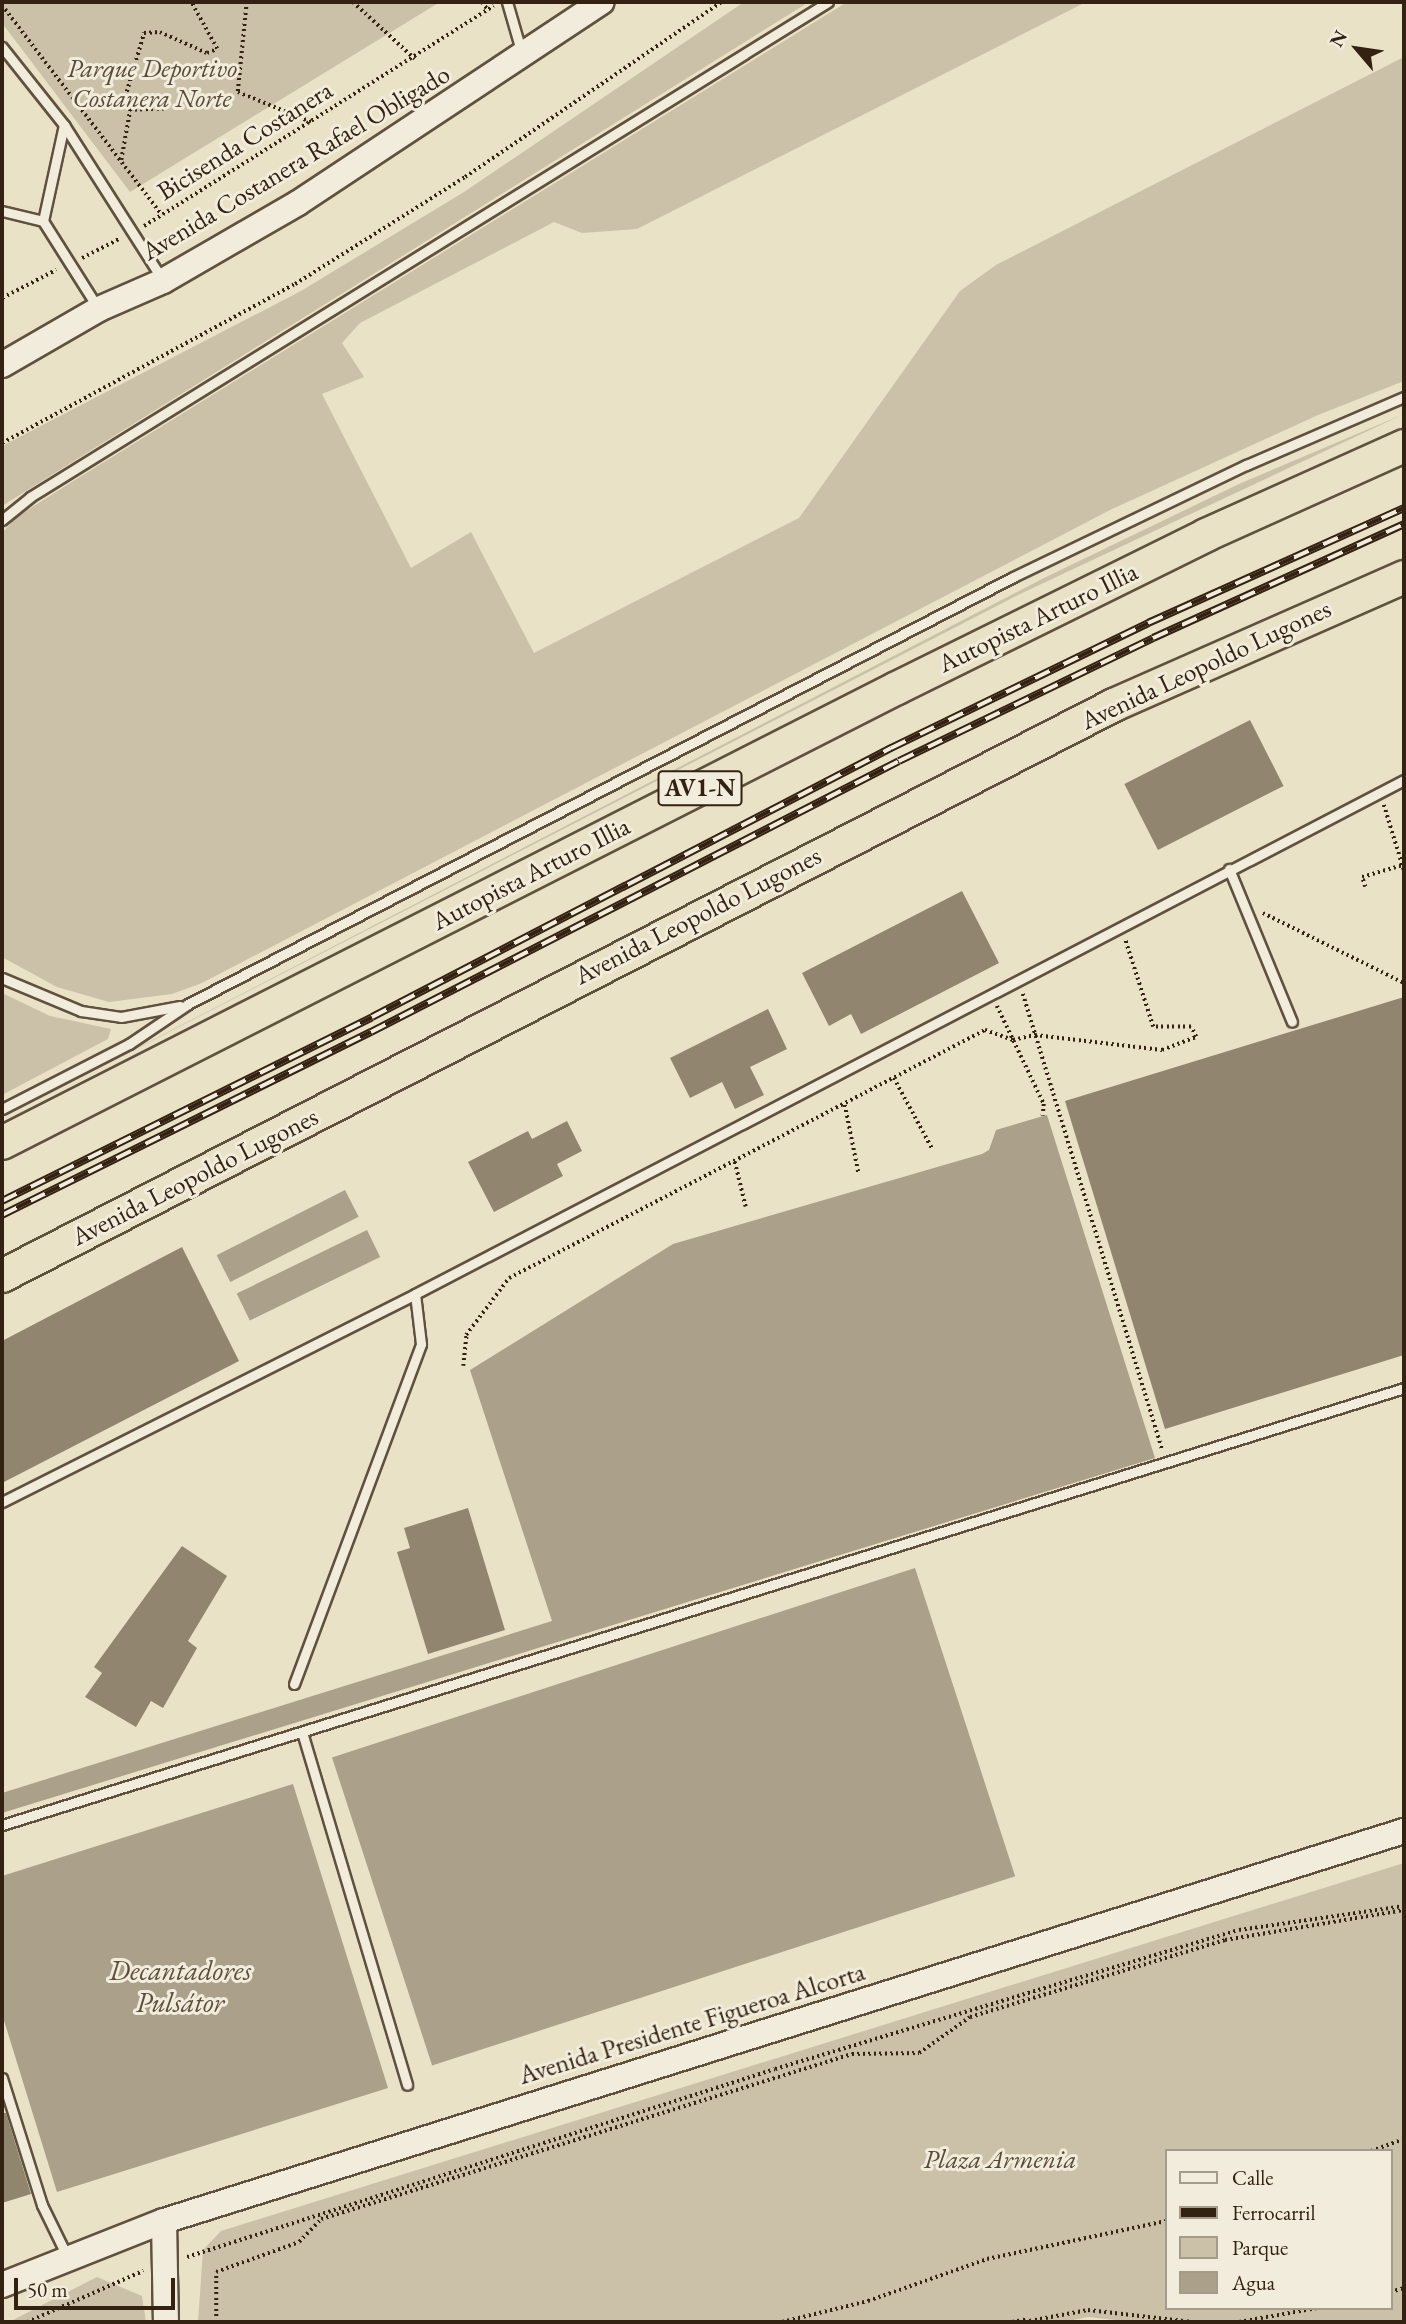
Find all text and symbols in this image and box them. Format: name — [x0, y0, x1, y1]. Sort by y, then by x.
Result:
north arrow — [1322, 14, 1392, 84]
text: N — [1324, 26, 1353, 51]
park label: Parque Deportivo Costanera Norte — [67, 53, 237, 114]
street label: Avenida Costanera Rafael Obligado — [136, 58, 456, 268]
street label: Bicisenda Costanera — [152, 75, 338, 207]
street label: Autopista Arturo Illia — [933, 556, 1143, 680]
street label: Avenida Leopoldo Lugones — [1076, 593, 1336, 737]
road number: AV1-N — [656, 768, 744, 808]
street label: Autopista Arturo Illia — [427, 811, 635, 937]
street label: Avenida Leopoldo Lugones — [569, 840, 827, 992]
street label: Avenida Leopoldo Lugones — [66, 1101, 324, 1253]
water label: Decantadores Pulsátor — [109, 1953, 251, 2019]
street label: Avenida Presidente Figueroa Alcorta — [515, 1956, 869, 2092]
park label: Plaza Armenia — [924, 2144, 1076, 2176]
legend — [1164, 2149, 1392, 2310]
text: Calle — [1232, 2164, 1274, 2191]
text: Ferrocarril — [1232, 2199, 1316, 2226]
text: Parque — [1232, 2234, 1288, 2261]
scale bar — [18, 2264, 178, 2308]
text: Agua — [1232, 2269, 1275, 2296]
text: 50 m — [27, 2276, 68, 2303]

